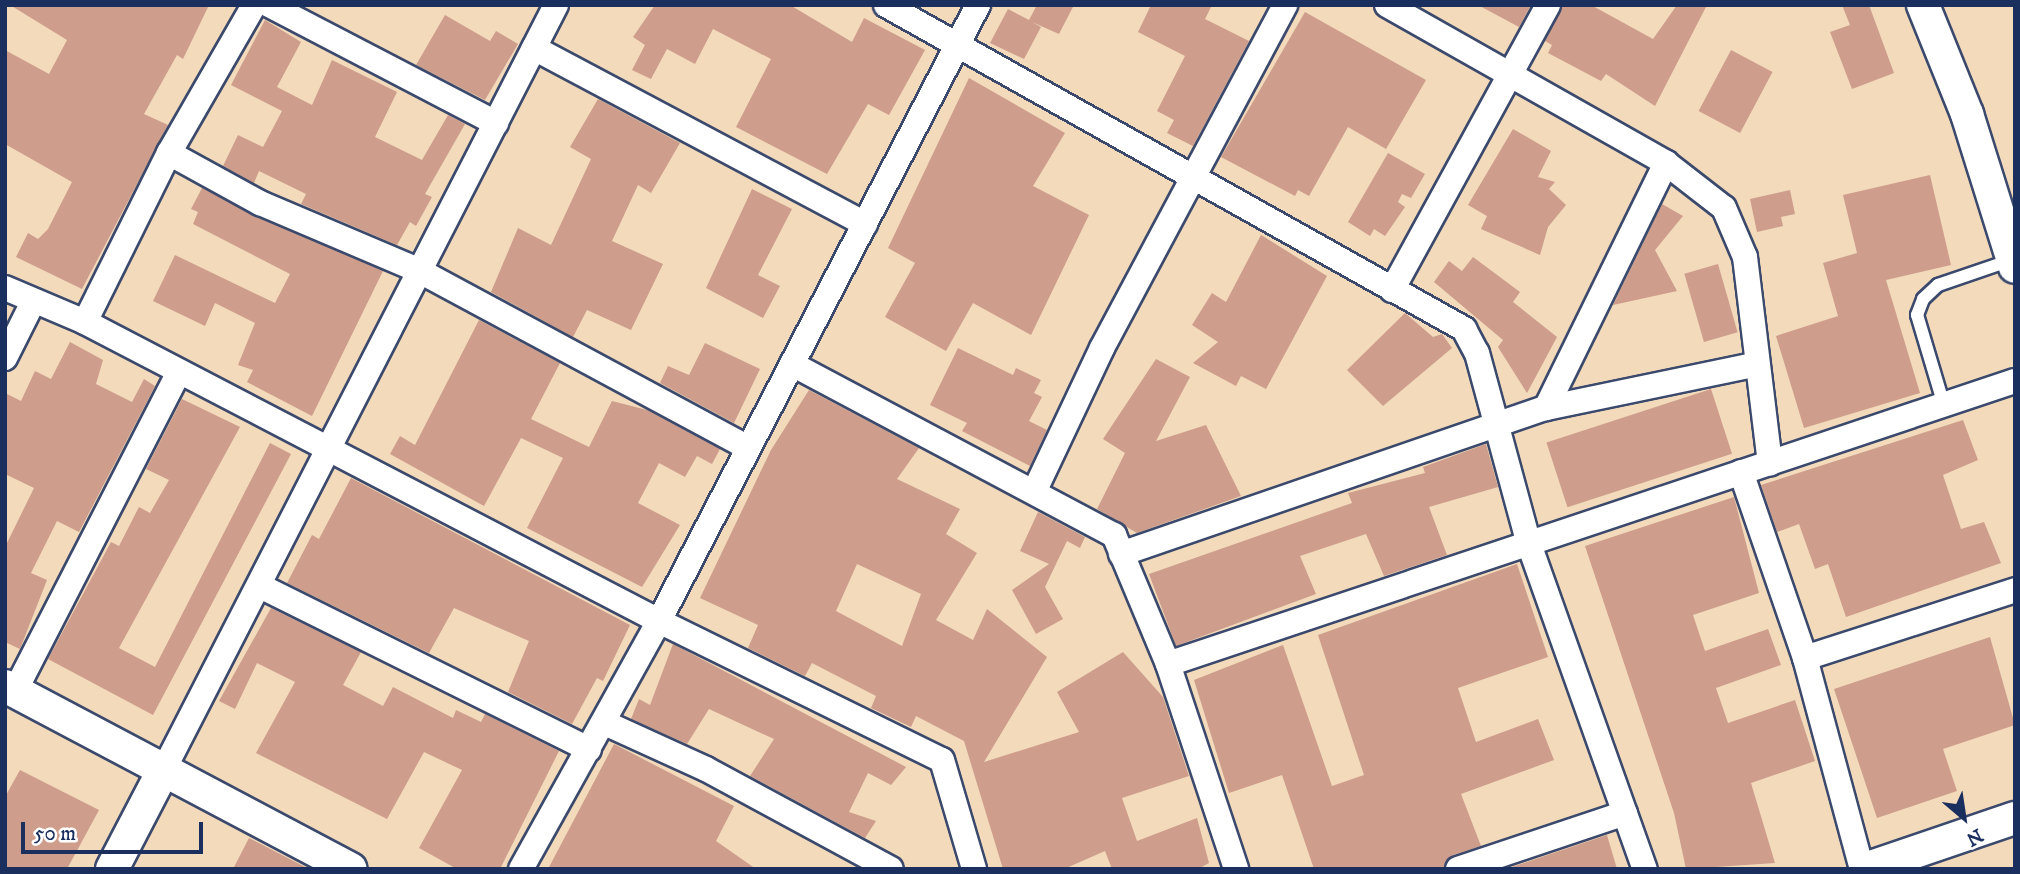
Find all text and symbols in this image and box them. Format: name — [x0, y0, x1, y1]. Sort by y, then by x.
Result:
north arrow — [1929, 783, 1999, 853]
scale bar — [24, 808, 206, 852]
text: 50 m — [34, 821, 76, 847]
text: N — [1962, 823, 1987, 851]

